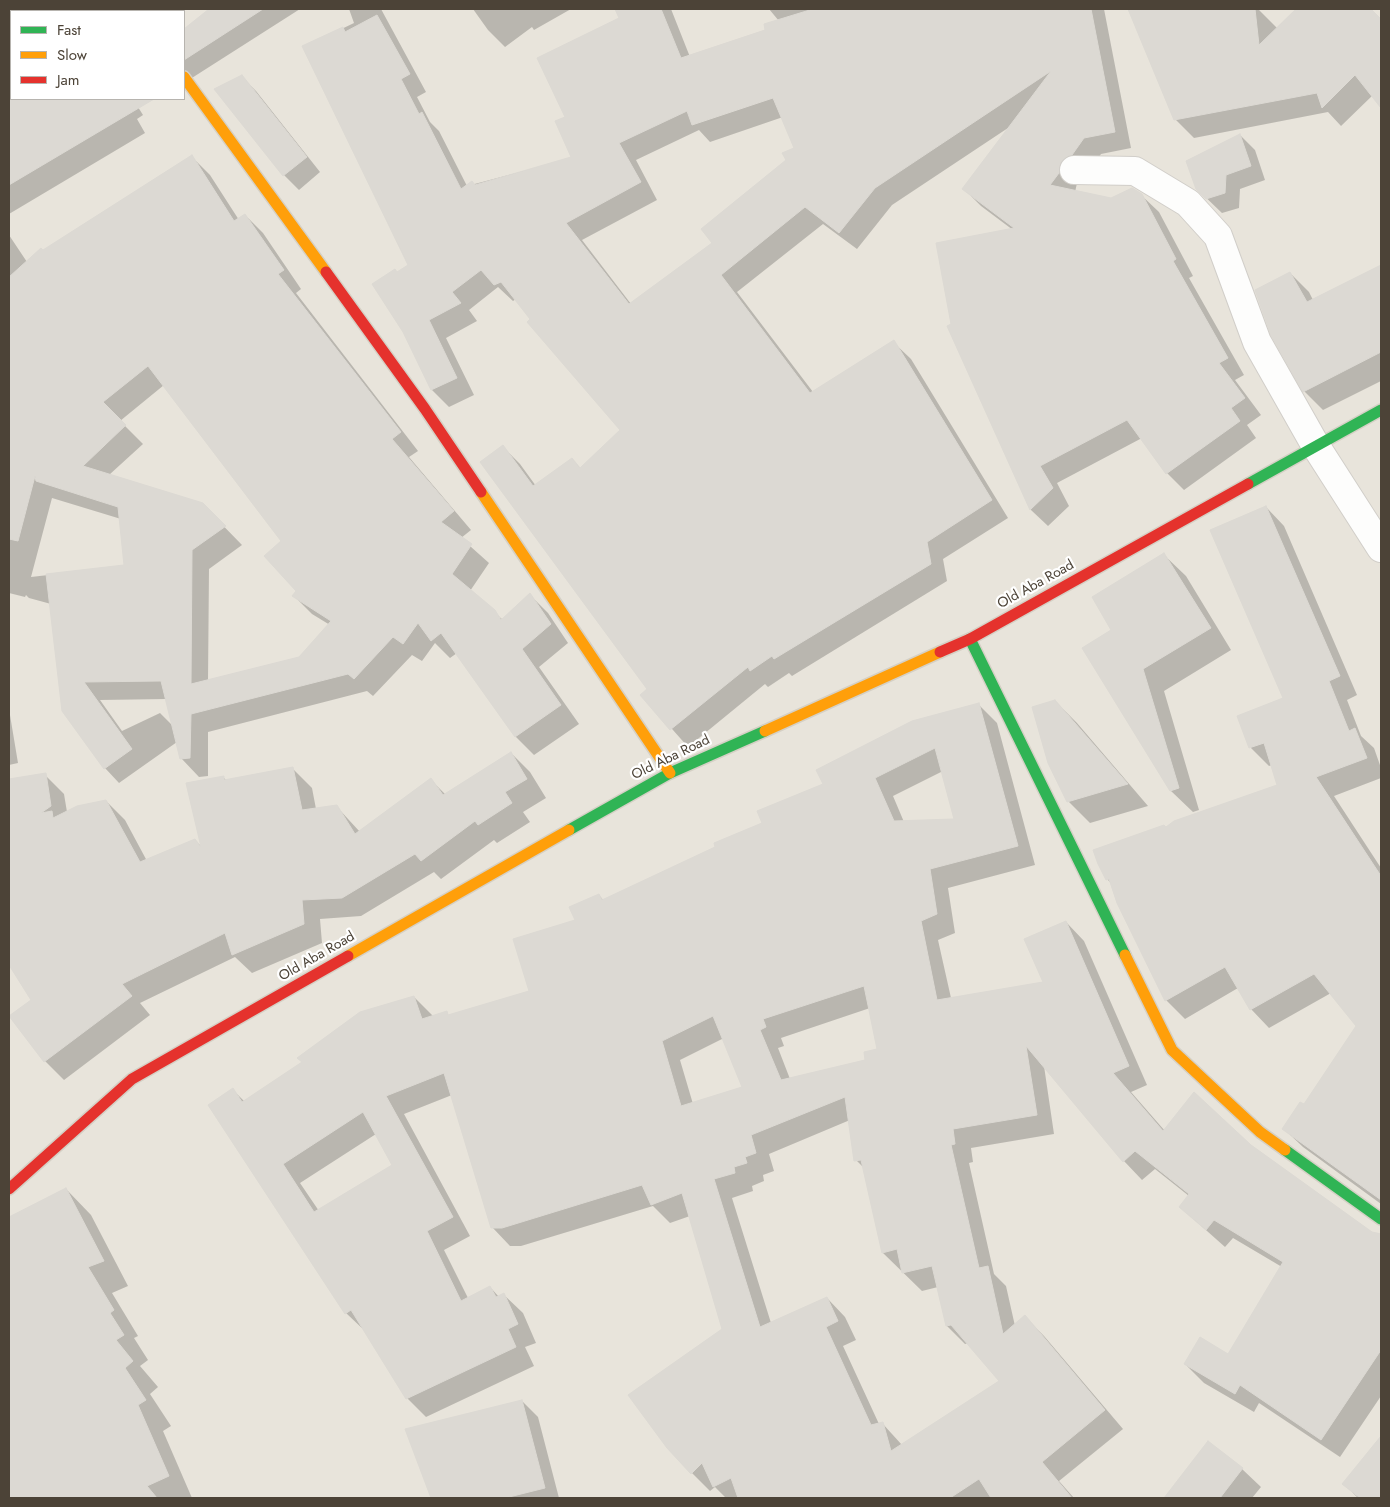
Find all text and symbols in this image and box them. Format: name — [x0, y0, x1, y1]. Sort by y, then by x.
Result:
legend — [10, 10, 185, 100]
text: Fast — [57, 19, 81, 41]
text: Slow — [57, 44, 87, 66]
text: Jam — [57, 69, 80, 91]
street label: Old Aba Road — [995, 557, 1077, 613]
street label: Old Aba Road — [629, 732, 713, 784]
street label: Old Aba Road — [276, 929, 358, 985]

